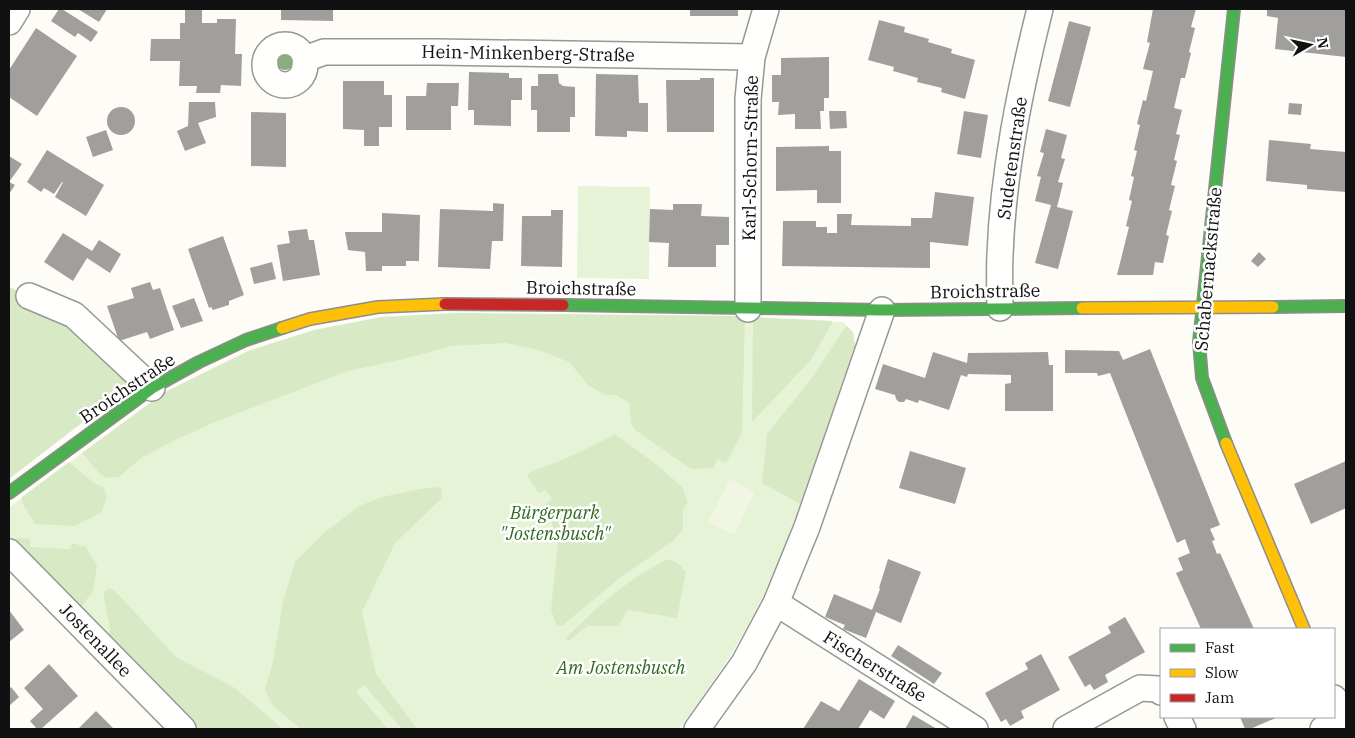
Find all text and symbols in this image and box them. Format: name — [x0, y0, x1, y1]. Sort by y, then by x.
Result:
north arrow — [1285, 20, 1335, 70]
text: N — [1313, 36, 1333, 50]
street label: Hein-Minkenberg-Straße — [421, 40, 635, 66]
street label: Karl-Schorn-Straße — [737, 75, 763, 241]
street label: Sudetenstraße — [992, 95, 1032, 221]
street label: Schabernackstraße — [1189, 186, 1227, 352]
street label: Broichstraße — [526, 276, 636, 300]
street label: Broichstraße — [930, 279, 1040, 303]
street label: Broichstraße — [75, 348, 179, 428]
park label: Bürgerpark "Jostensbusch" — [500, 501, 611, 545]
street label: Jostenallee — [55, 598, 137, 682]
street label: Fischerstraße — [819, 625, 931, 707]
legend — [1160, 628, 1335, 718]
text: Fast — [1205, 638, 1235, 657]
park label: Am Jostensbusch — [556, 656, 685, 679]
text: Slow — [1205, 663, 1239, 682]
text: Jam — [1205, 688, 1234, 707]

